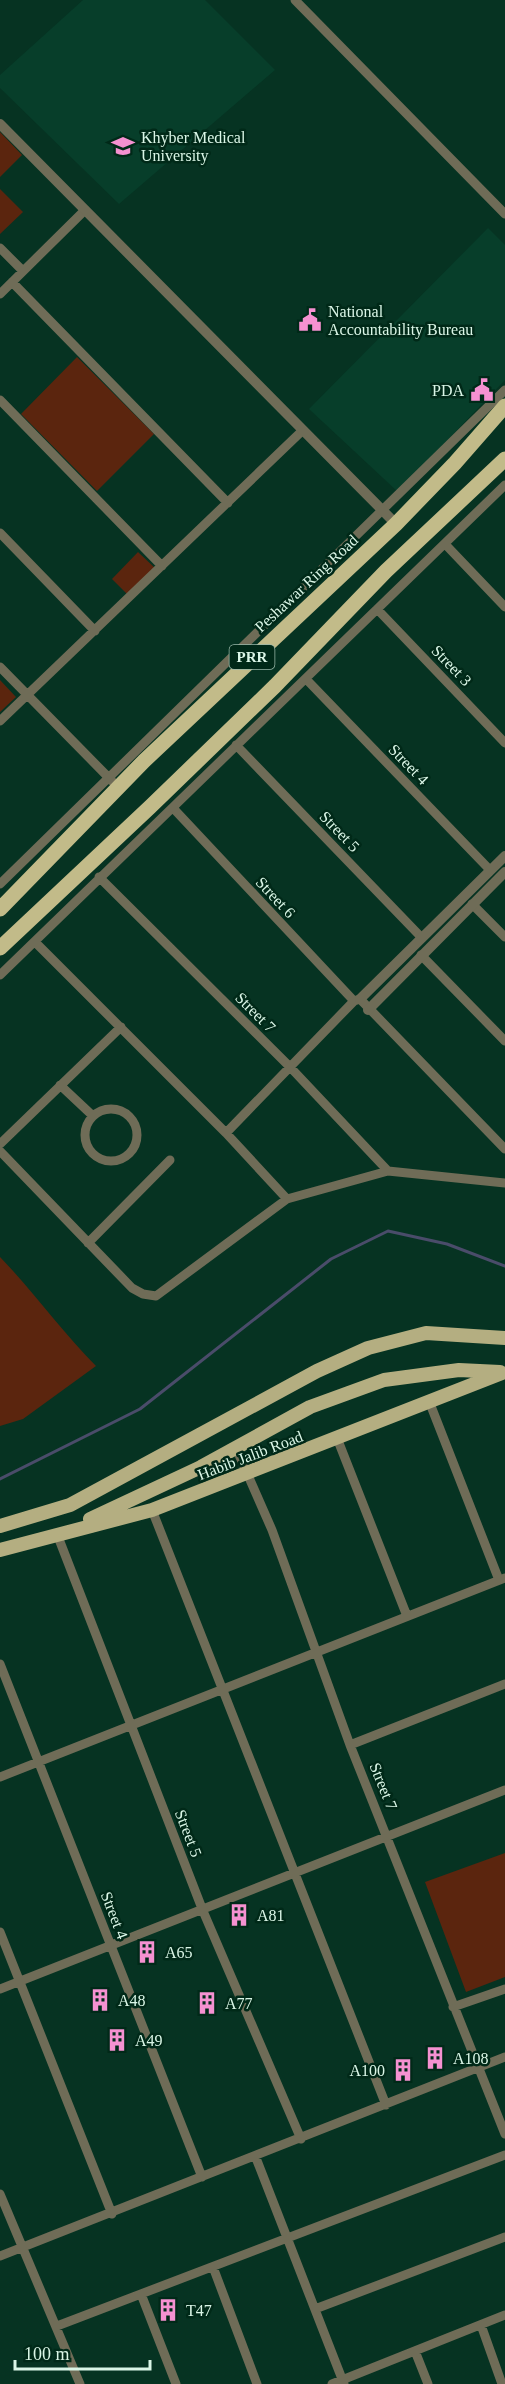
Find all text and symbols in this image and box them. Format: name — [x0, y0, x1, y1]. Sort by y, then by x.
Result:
place label: Khyber Medical University — [141, 129, 246, 165]
school or university icon: Khyber Medical University — [110, 133, 136, 159]
place label: National Accountability Bureau — [328, 303, 473, 339]
public building icon: National Accountability Bureau — [297, 307, 323, 333]
public building icon: PDA — [469, 377, 495, 403]
place label: PDA — [432, 382, 464, 399]
street label: Peshawar Ring Road — [251, 531, 362, 636]
street label: Street 3 — [428, 642, 475, 689]
road number: PRR — [230, 645, 274, 669]
street label: Street 4 — [385, 741, 432, 788]
street label: Street 5 — [316, 808, 363, 855]
street label: Street 6 — [253, 874, 299, 921]
street label: Street 7 — [232, 989, 279, 1036]
street label: Habib Jalib Road — [195, 1428, 305, 1483]
street label: Street 7 — [366, 1760, 401, 1812]
street label: Street 5 — [172, 1807, 205, 1859]
street label: Street 4 — [98, 1889, 131, 1941]
building icon: A81 — [226, 1902, 252, 1928]
place label: A81 — [257, 1907, 285, 1924]
building icon: A65 — [134, 1939, 160, 1965]
place label: A65 — [165, 1944, 193, 1961]
building icon: A48 — [87, 1987, 113, 2013]
building icon: A77 — [194, 1990, 220, 2016]
place label: A48 — [118, 1992, 146, 2009]
place label: A77 — [225, 1995, 253, 2012]
building icon: A49 — [104, 2027, 130, 2053]
place label: A49 — [135, 2032, 163, 2049]
building icon: A108 — [422, 2045, 448, 2071]
place label: A108 — [453, 2050, 489, 2067]
building icon: A100 — [390, 2057, 416, 2083]
place label: A100 — [349, 2062, 385, 2079]
building icon: T47 — [155, 2297, 181, 2323]
place label: T47 — [186, 2302, 212, 2319]
scale bar — [15, 2333, 150, 2371]
text: 100 m — [24, 2344, 70, 2364]

